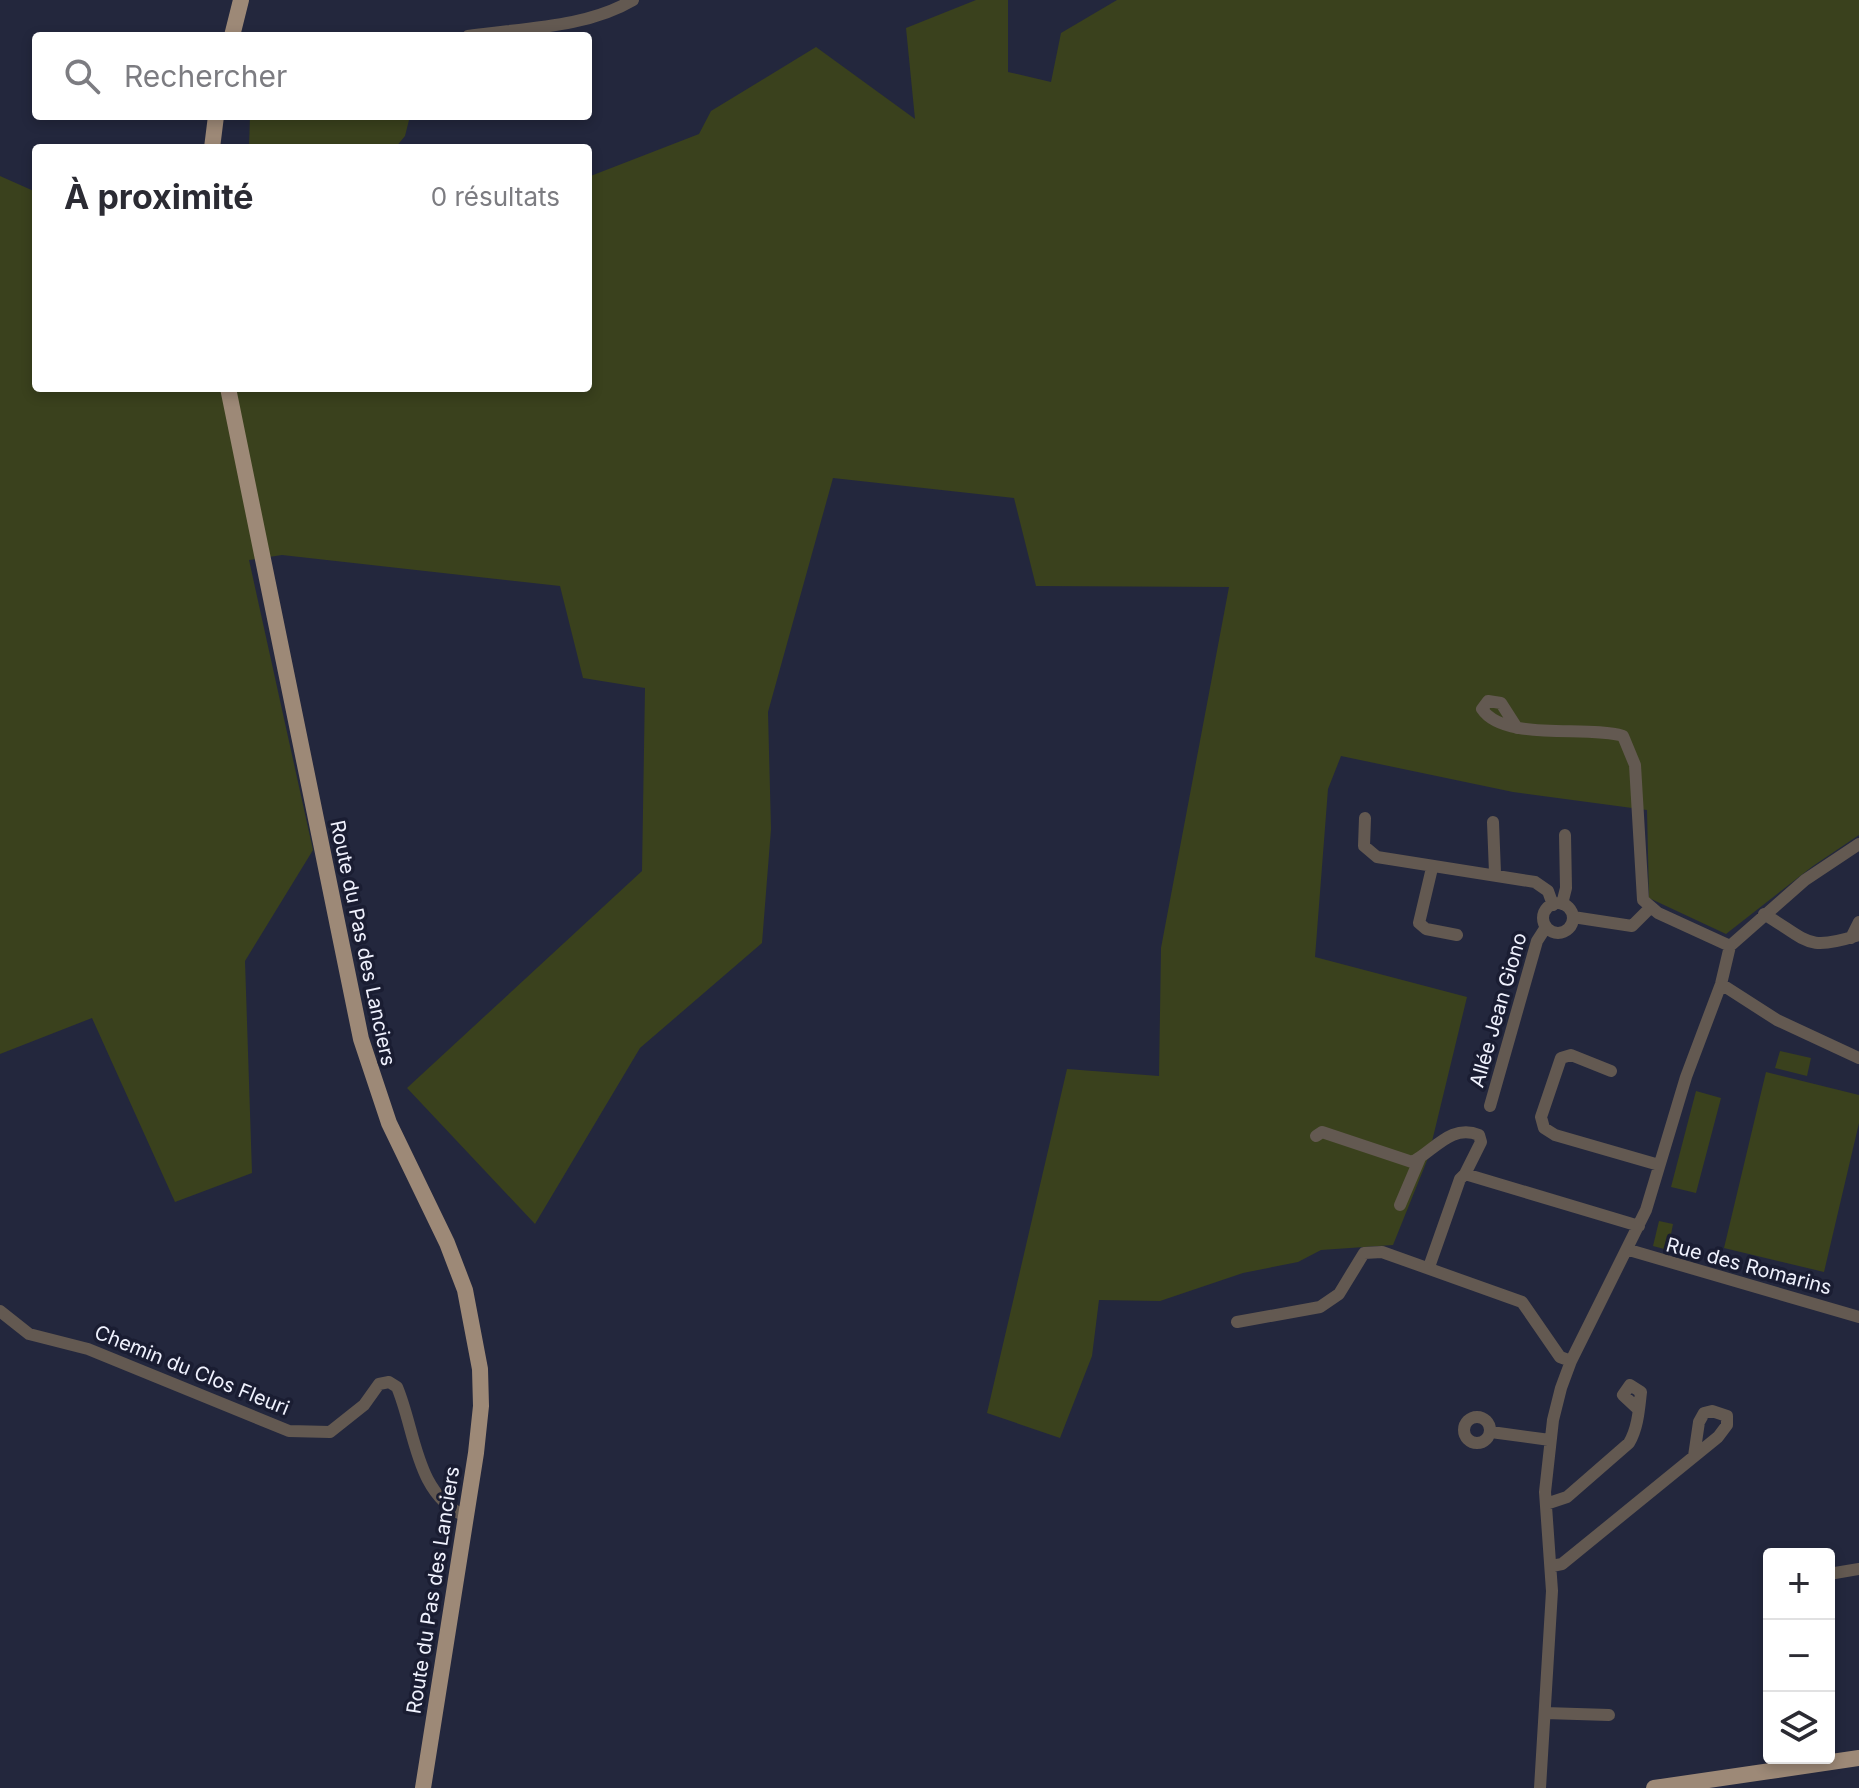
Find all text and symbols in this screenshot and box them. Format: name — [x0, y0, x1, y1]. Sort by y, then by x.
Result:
search box — [32, 32, 592, 120]
icon: search — [60, 54, 104, 98]
text: Rechercher — [124, 58, 287, 94]
text: À proximité — [64, 176, 254, 217]
text: 0 résultats — [431, 181, 560, 212]
street label: Route du Pas des Lanciers — [325, 818, 401, 1068]
street label: Allée Jean Giono — [1464, 930, 1532, 1090]
street label: Rue des Romarins — [1664, 1232, 1834, 1300]
street label: Chemin du Clos Fleuri — [91, 1320, 293, 1420]
street label: Route du Pas des Lanciers — [402, 1464, 464, 1716]
map controls — [1763, 1548, 1835, 1764]
button: + — [1763, 1548, 1835, 1620]
button: − — [1763, 1620, 1835, 1692]
button: layers — [1763, 1692, 1835, 1764]

